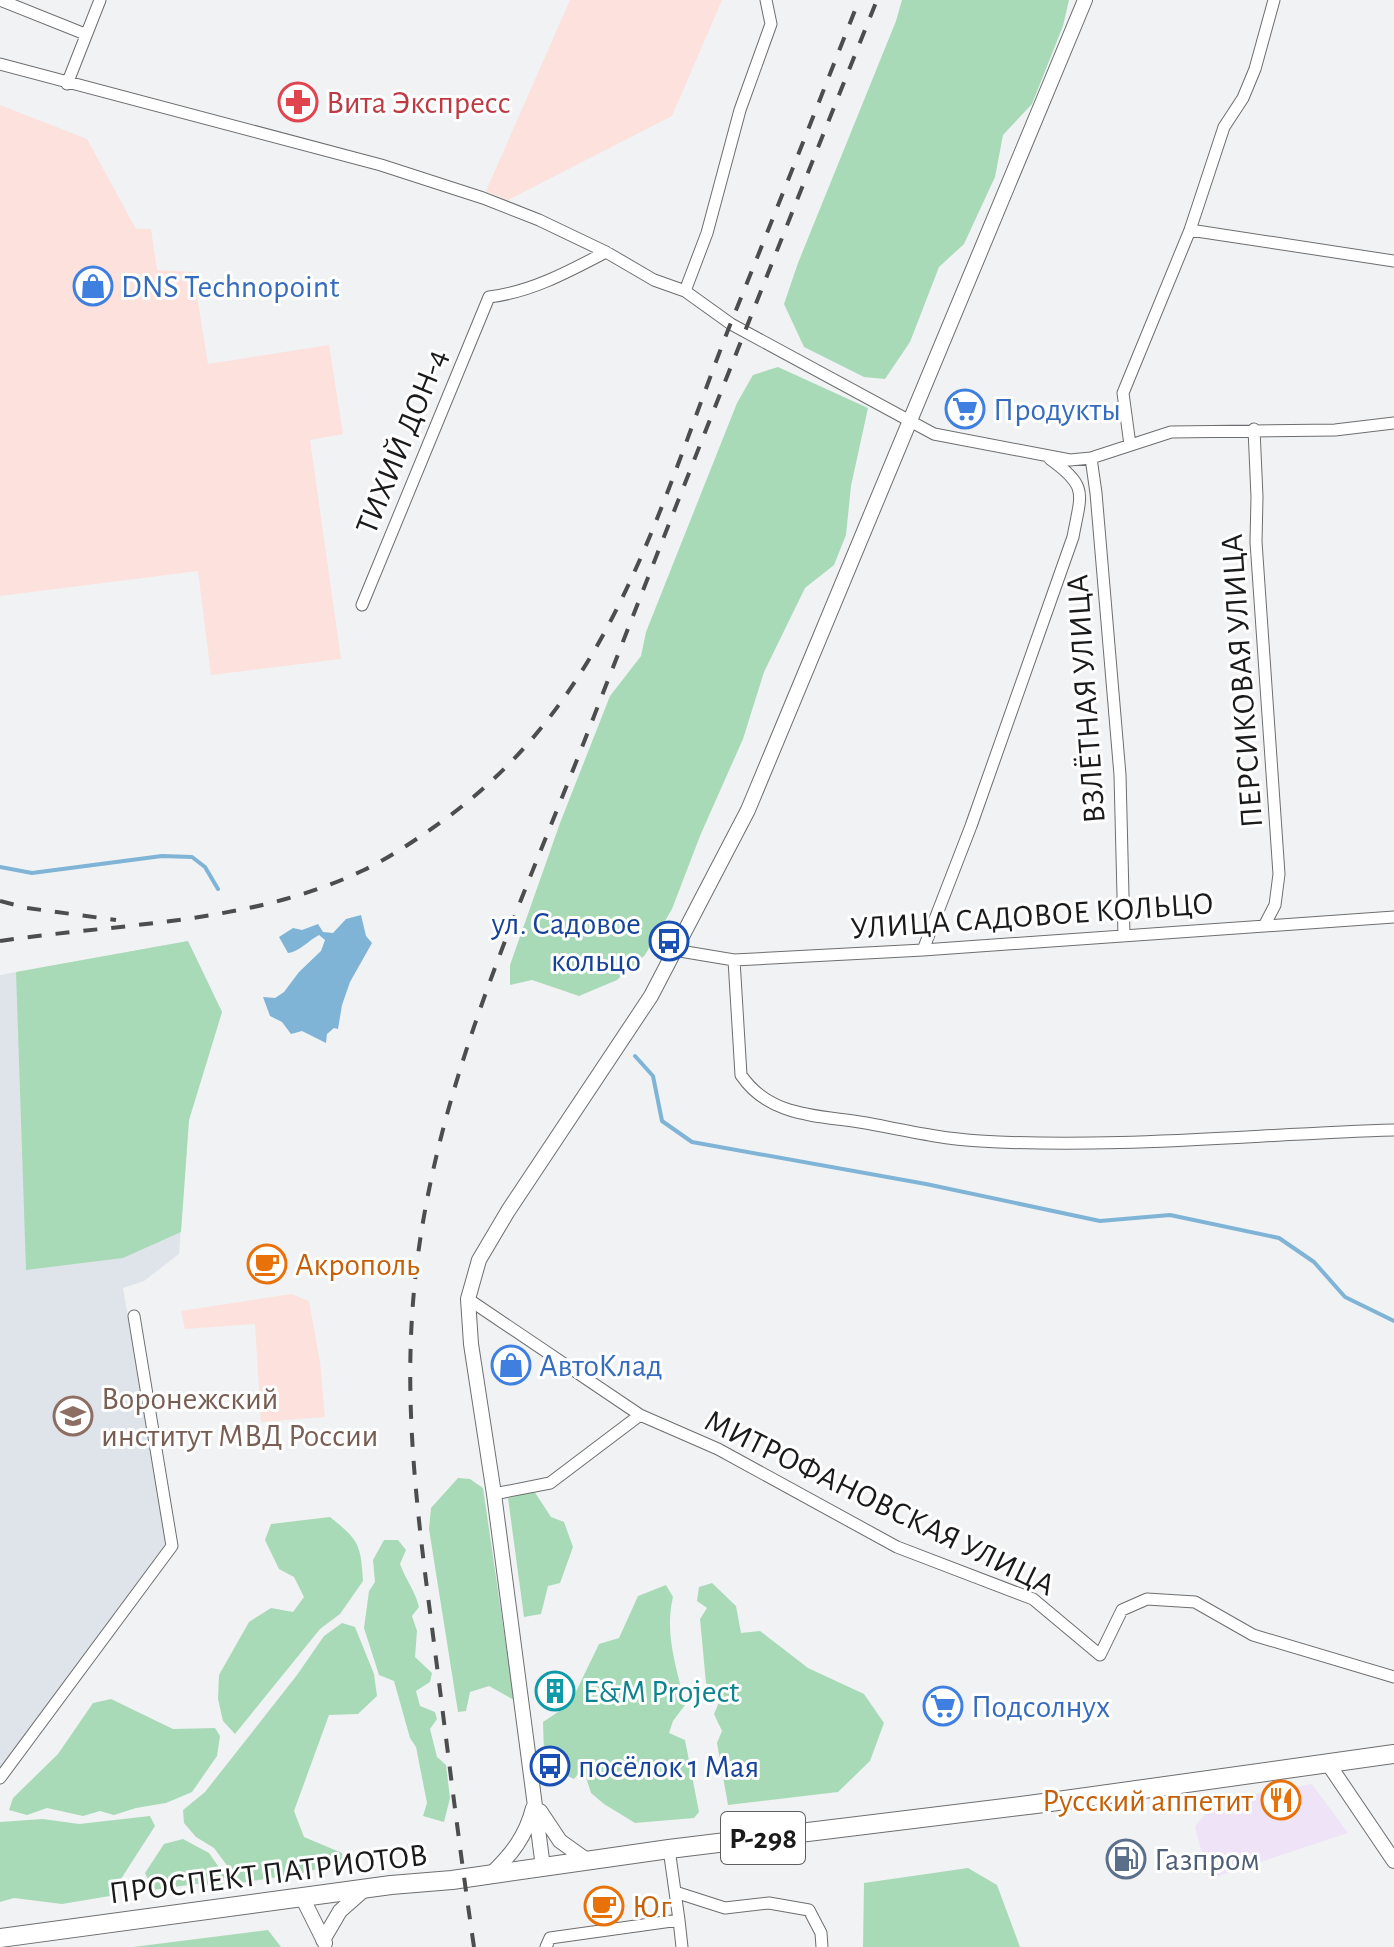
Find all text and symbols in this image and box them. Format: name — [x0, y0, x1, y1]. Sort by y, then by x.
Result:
pharmacy icon: Вита Экспресс — [277, 81, 319, 123]
place label: Вита Экспресс — [326, 87, 511, 119]
shop icon: DNS Technopoint — [72, 265, 114, 307]
place label: DNS Technopoint — [121, 271, 340, 303]
street label: ТИХИЙ ДОН-4 — [350, 344, 454, 538]
supermarket icon: Продукты — [944, 388, 986, 430]
place label: Продукты — [993, 394, 1121, 426]
street label: ПЕРСИКОВАЯ УЛИЦА — [1216, 533, 1268, 829]
street label: ВЗЛЁТНАЯ УЛИЦА — [1060, 573, 1111, 825]
street label: УЛИЦА САДОВОЕ КОЛЬЦО — [849, 887, 1215, 945]
place label: ул. Садовое кольцо — [491, 908, 641, 977]
bus stop icon: ул. Садовое кольцо — [648, 920, 690, 962]
cafe icon: Акрополь — [246, 1243, 288, 1285]
place label: Акрополь — [295, 1249, 420, 1281]
shop icon: АвтоКлад — [490, 1344, 532, 1386]
place label: АвтоКлад — [539, 1350, 663, 1382]
place label: Воронежский институт МВД России — [101, 1383, 379, 1452]
school or university icon: Воронежский институт МВД России — [52, 1395, 94, 1437]
street label: МИТРОФАНОВСКАЯ УЛИЦА — [700, 1404, 1060, 1602]
building icon: E&M Project — [534, 1670, 576, 1712]
place label: E&M Project — [583, 1676, 739, 1708]
supermarket icon: Подсолнух — [922, 1685, 964, 1727]
place label: Подсолнух — [971, 1691, 1110, 1723]
bus stop icon: посёлок 1 Мая — [529, 1745, 571, 1787]
place label: посёлок 1 Мая — [578, 1751, 759, 1783]
restaurant icon: Русский аппетит — [1260, 1779, 1302, 1821]
place label: Русский аппетит — [1042, 1785, 1253, 1817]
road number: Р-298 — [721, 1812, 805, 1864]
fuel station icon: Газпром — [1105, 1838, 1147, 1880]
street label: ПРОСПЕКТ ПАТРИОТОВ — [107, 1839, 429, 1909]
place label: Газпром — [1154, 1844, 1260, 1876]
cafe icon: Юг — [583, 1885, 625, 1927]
place label: Юг — [632, 1891, 672, 1923]

